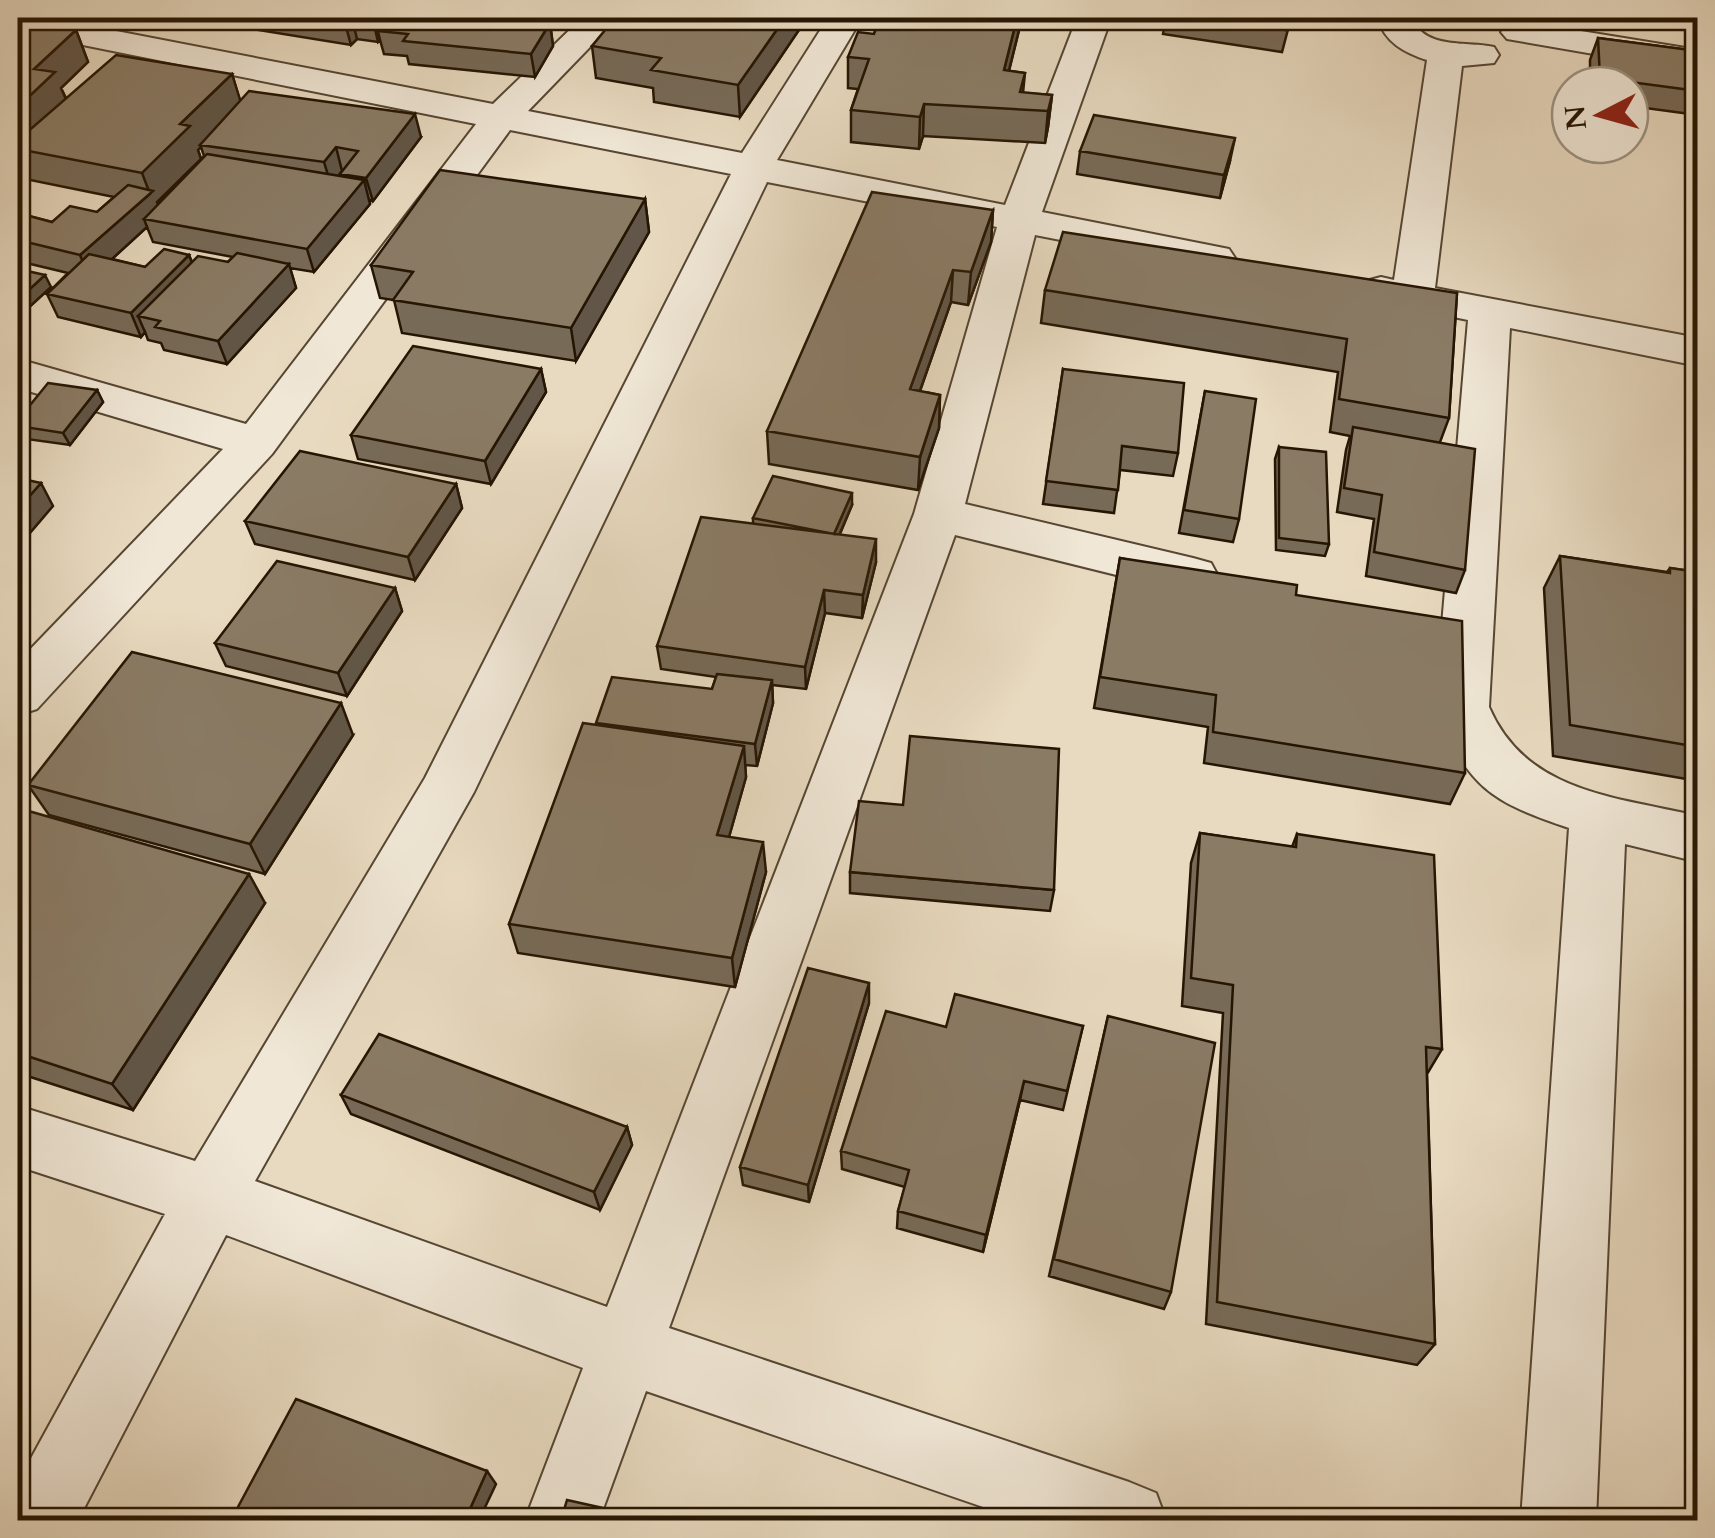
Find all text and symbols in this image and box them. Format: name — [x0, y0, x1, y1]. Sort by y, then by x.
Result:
north arrow — [1550, 65, 1650, 165]
text: N — [1556, 103, 1596, 132]

